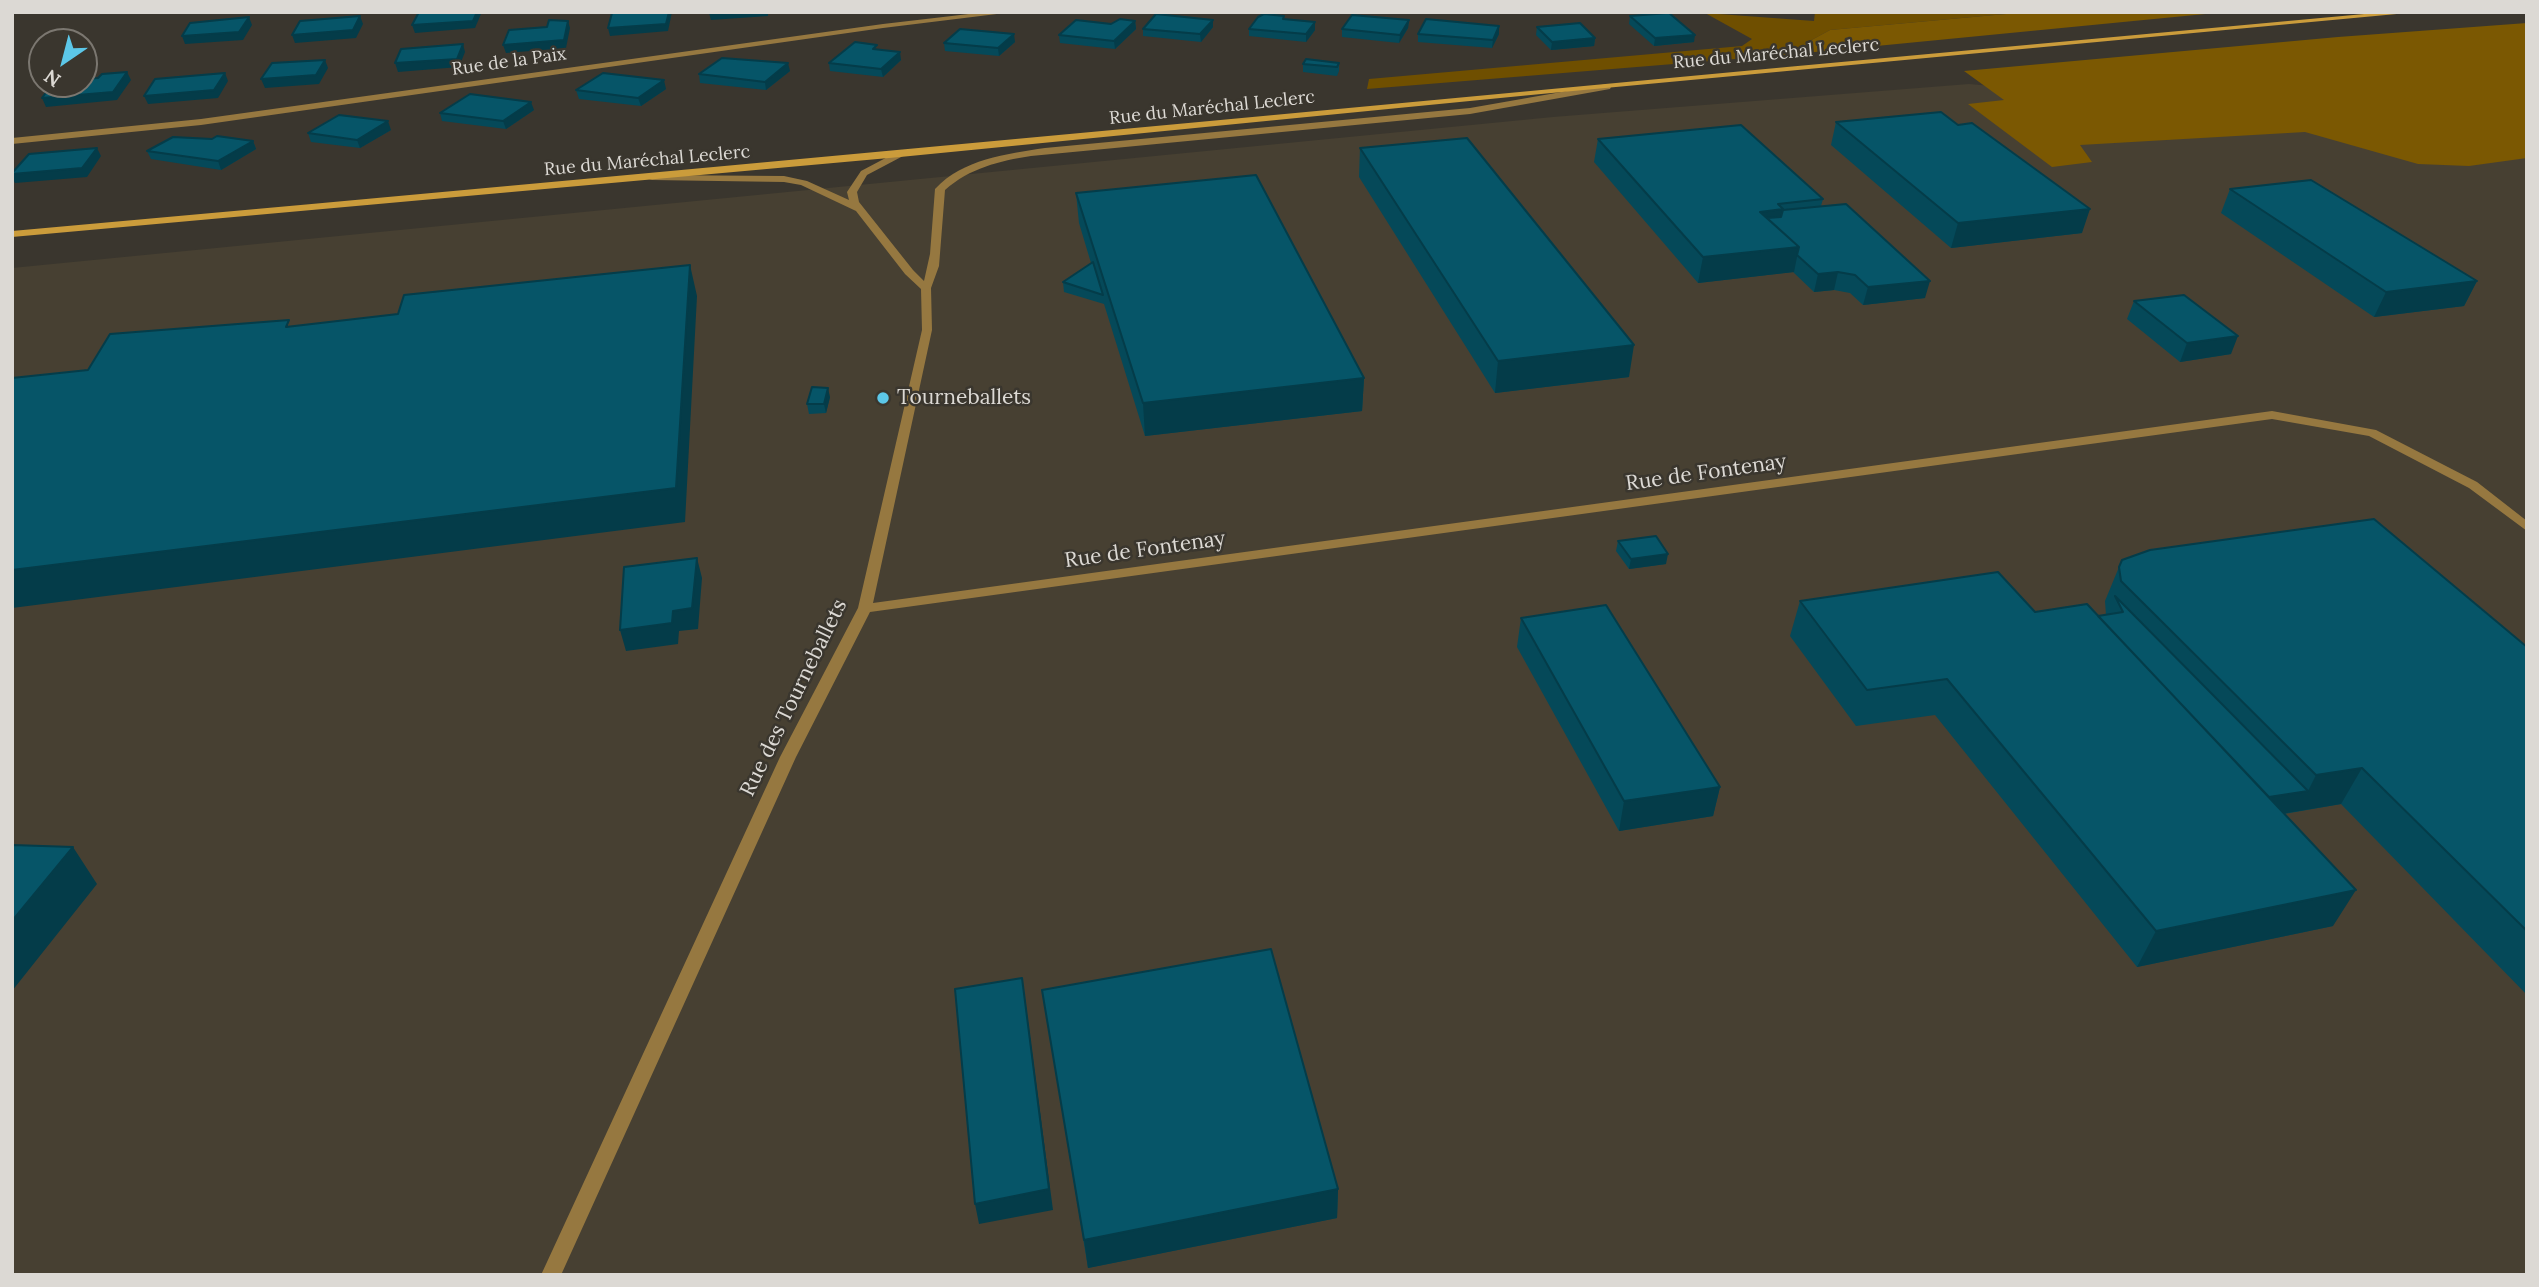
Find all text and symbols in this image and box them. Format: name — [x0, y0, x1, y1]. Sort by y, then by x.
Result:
north arrow — [28, 28, 98, 98]
street label: Rue du Maréchal Leclerc — [1672, 34, 1880, 74]
street label: Rue de la Paix — [450, 43, 568, 81]
text: N — [39, 65, 65, 93]
street label: Rue du Maréchal Leclerc — [1108, 86, 1316, 130]
street label: Rue du Maréchal Leclerc — [543, 141, 751, 181]
place label: Tourneballets — [897, 385, 1031, 411]
marker: Tourneballets — [875, 390, 891, 406]
street label: Rue de Fontenay — [1624, 449, 1788, 497]
street label: Rue de Fontenay — [1063, 526, 1227, 574]
street label: Rue des Tourneballets — [735, 595, 853, 801]

